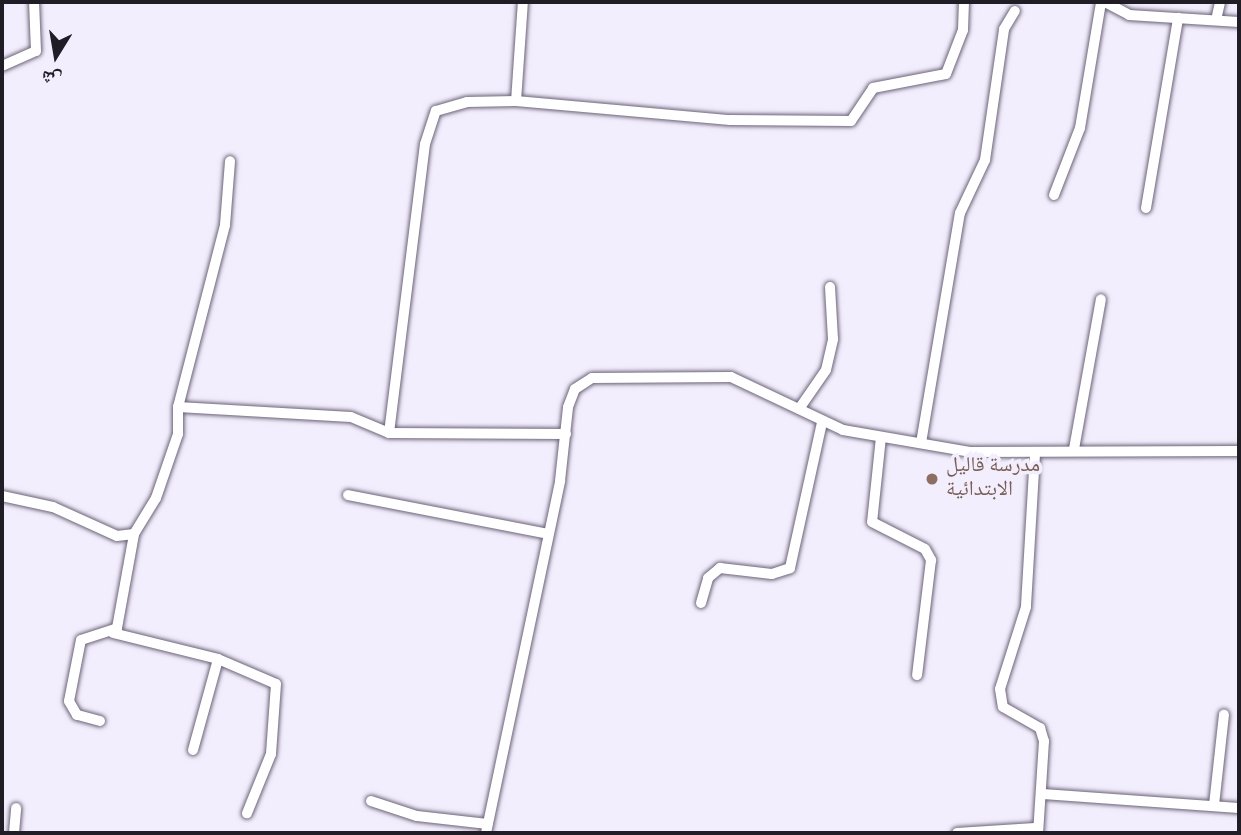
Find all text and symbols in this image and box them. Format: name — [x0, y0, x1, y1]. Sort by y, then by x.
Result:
north arrow — [21, 21, 91, 91]
text: ش — [39, 59, 65, 94]
place label: مدرسة قاليل الابتدائية — [946, 454, 1040, 504]
marker: مدرسة قاليل الابتدائية — [924, 471, 940, 487]

